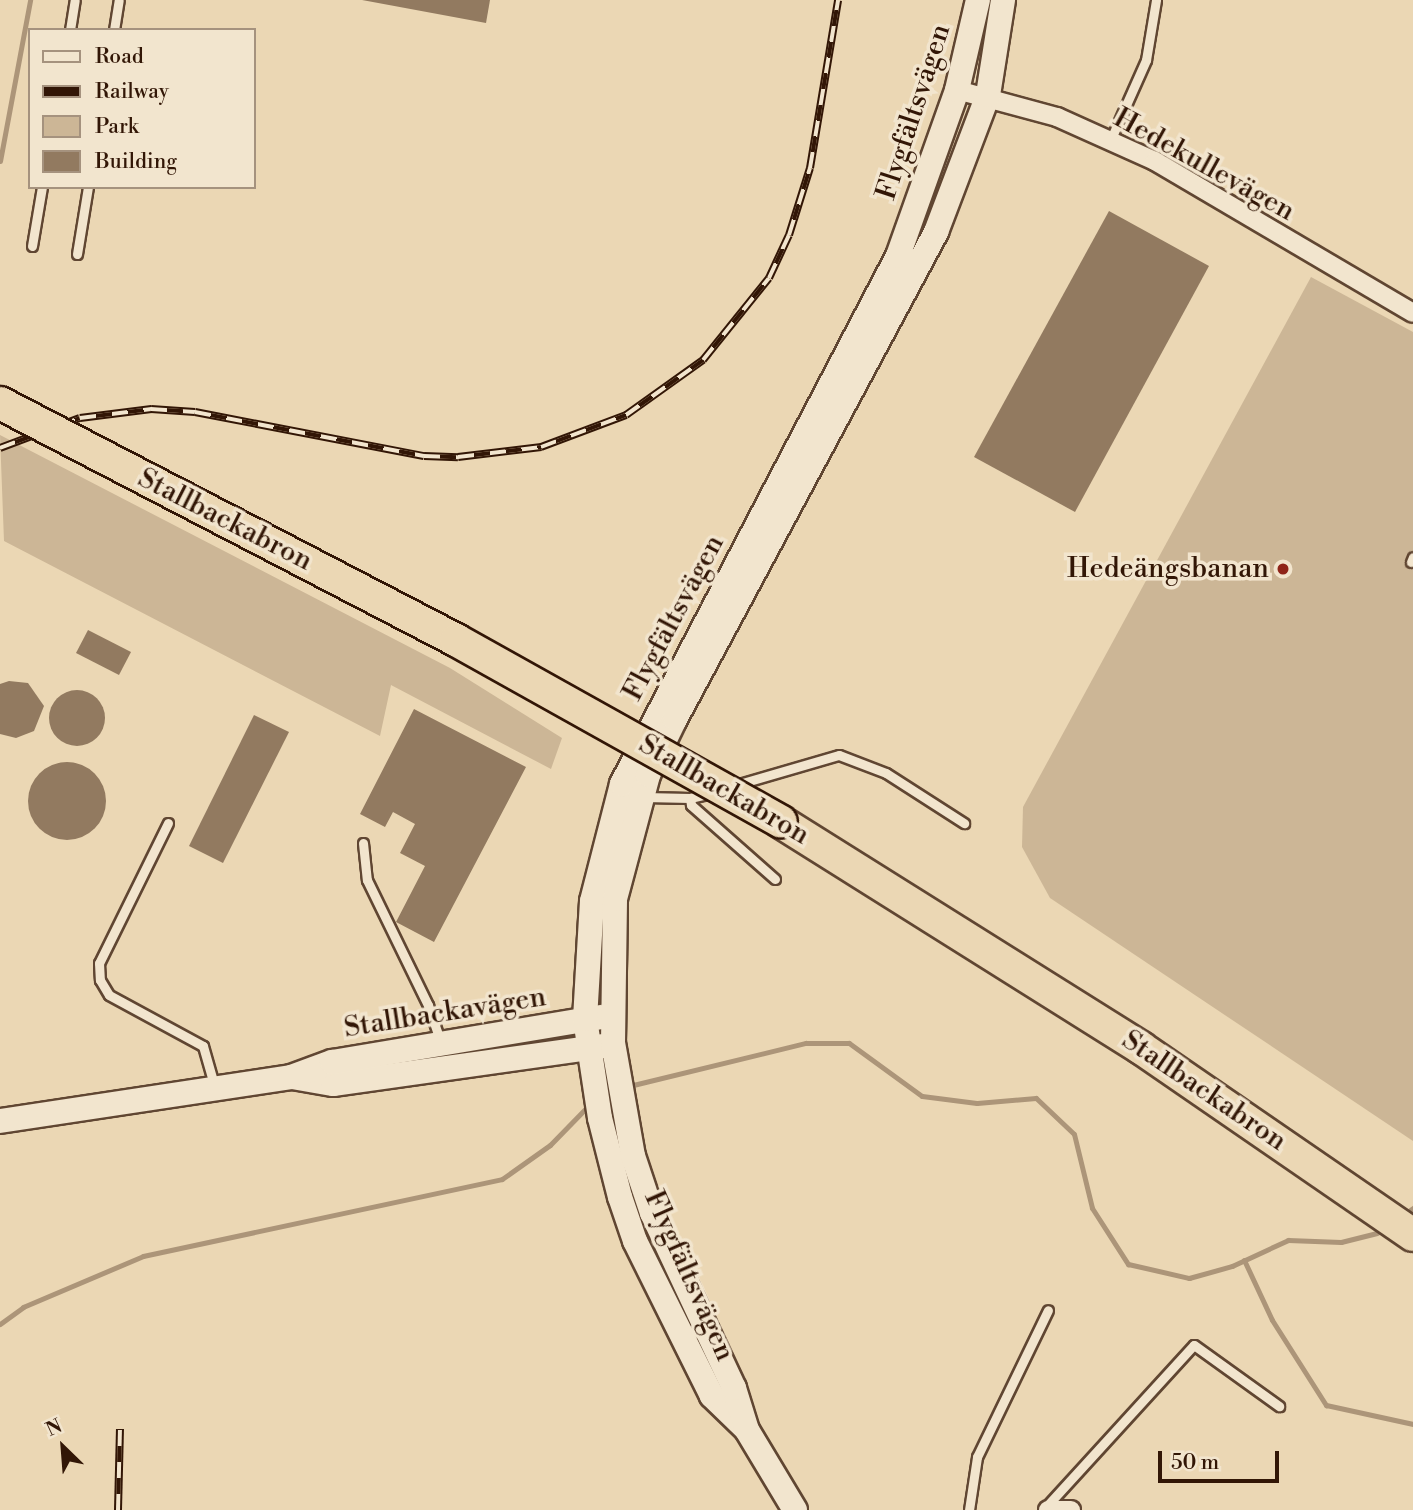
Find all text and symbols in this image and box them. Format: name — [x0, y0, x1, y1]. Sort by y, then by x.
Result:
street label: Flygfältsvägen — [870, 20, 958, 204]
legend — [28, 28, 256, 189]
text: Road — [95, 44, 144, 70]
text: Railway — [95, 79, 169, 105]
street label: Hedekullevägen — [1108, 101, 1300, 229]
text: Park — [95, 114, 139, 140]
text: Building — [95, 149, 177, 175]
street label: Stallbackabron — [132, 462, 318, 578]
street label: Flygfältsvägen — [616, 529, 732, 707]
place label: Hedeängsbanan — [1067, 552, 1269, 586]
marker: Hedeängsbanan — [1275, 561, 1291, 577]
street label: Stallbackabron — [633, 728, 815, 852]
street label: Stallbackavägen — [342, 980, 548, 1046]
street label: Stallbackabron — [1115, 1024, 1293, 1158]
street label: Flygfältsvägen — [636, 1186, 742, 1366]
north arrow — [28, 1412, 98, 1482]
text: N — [42, 1414, 66, 1442]
scale bar — [1161, 1436, 1282, 1480]
text: 50 m — [1171, 1450, 1219, 1476]

